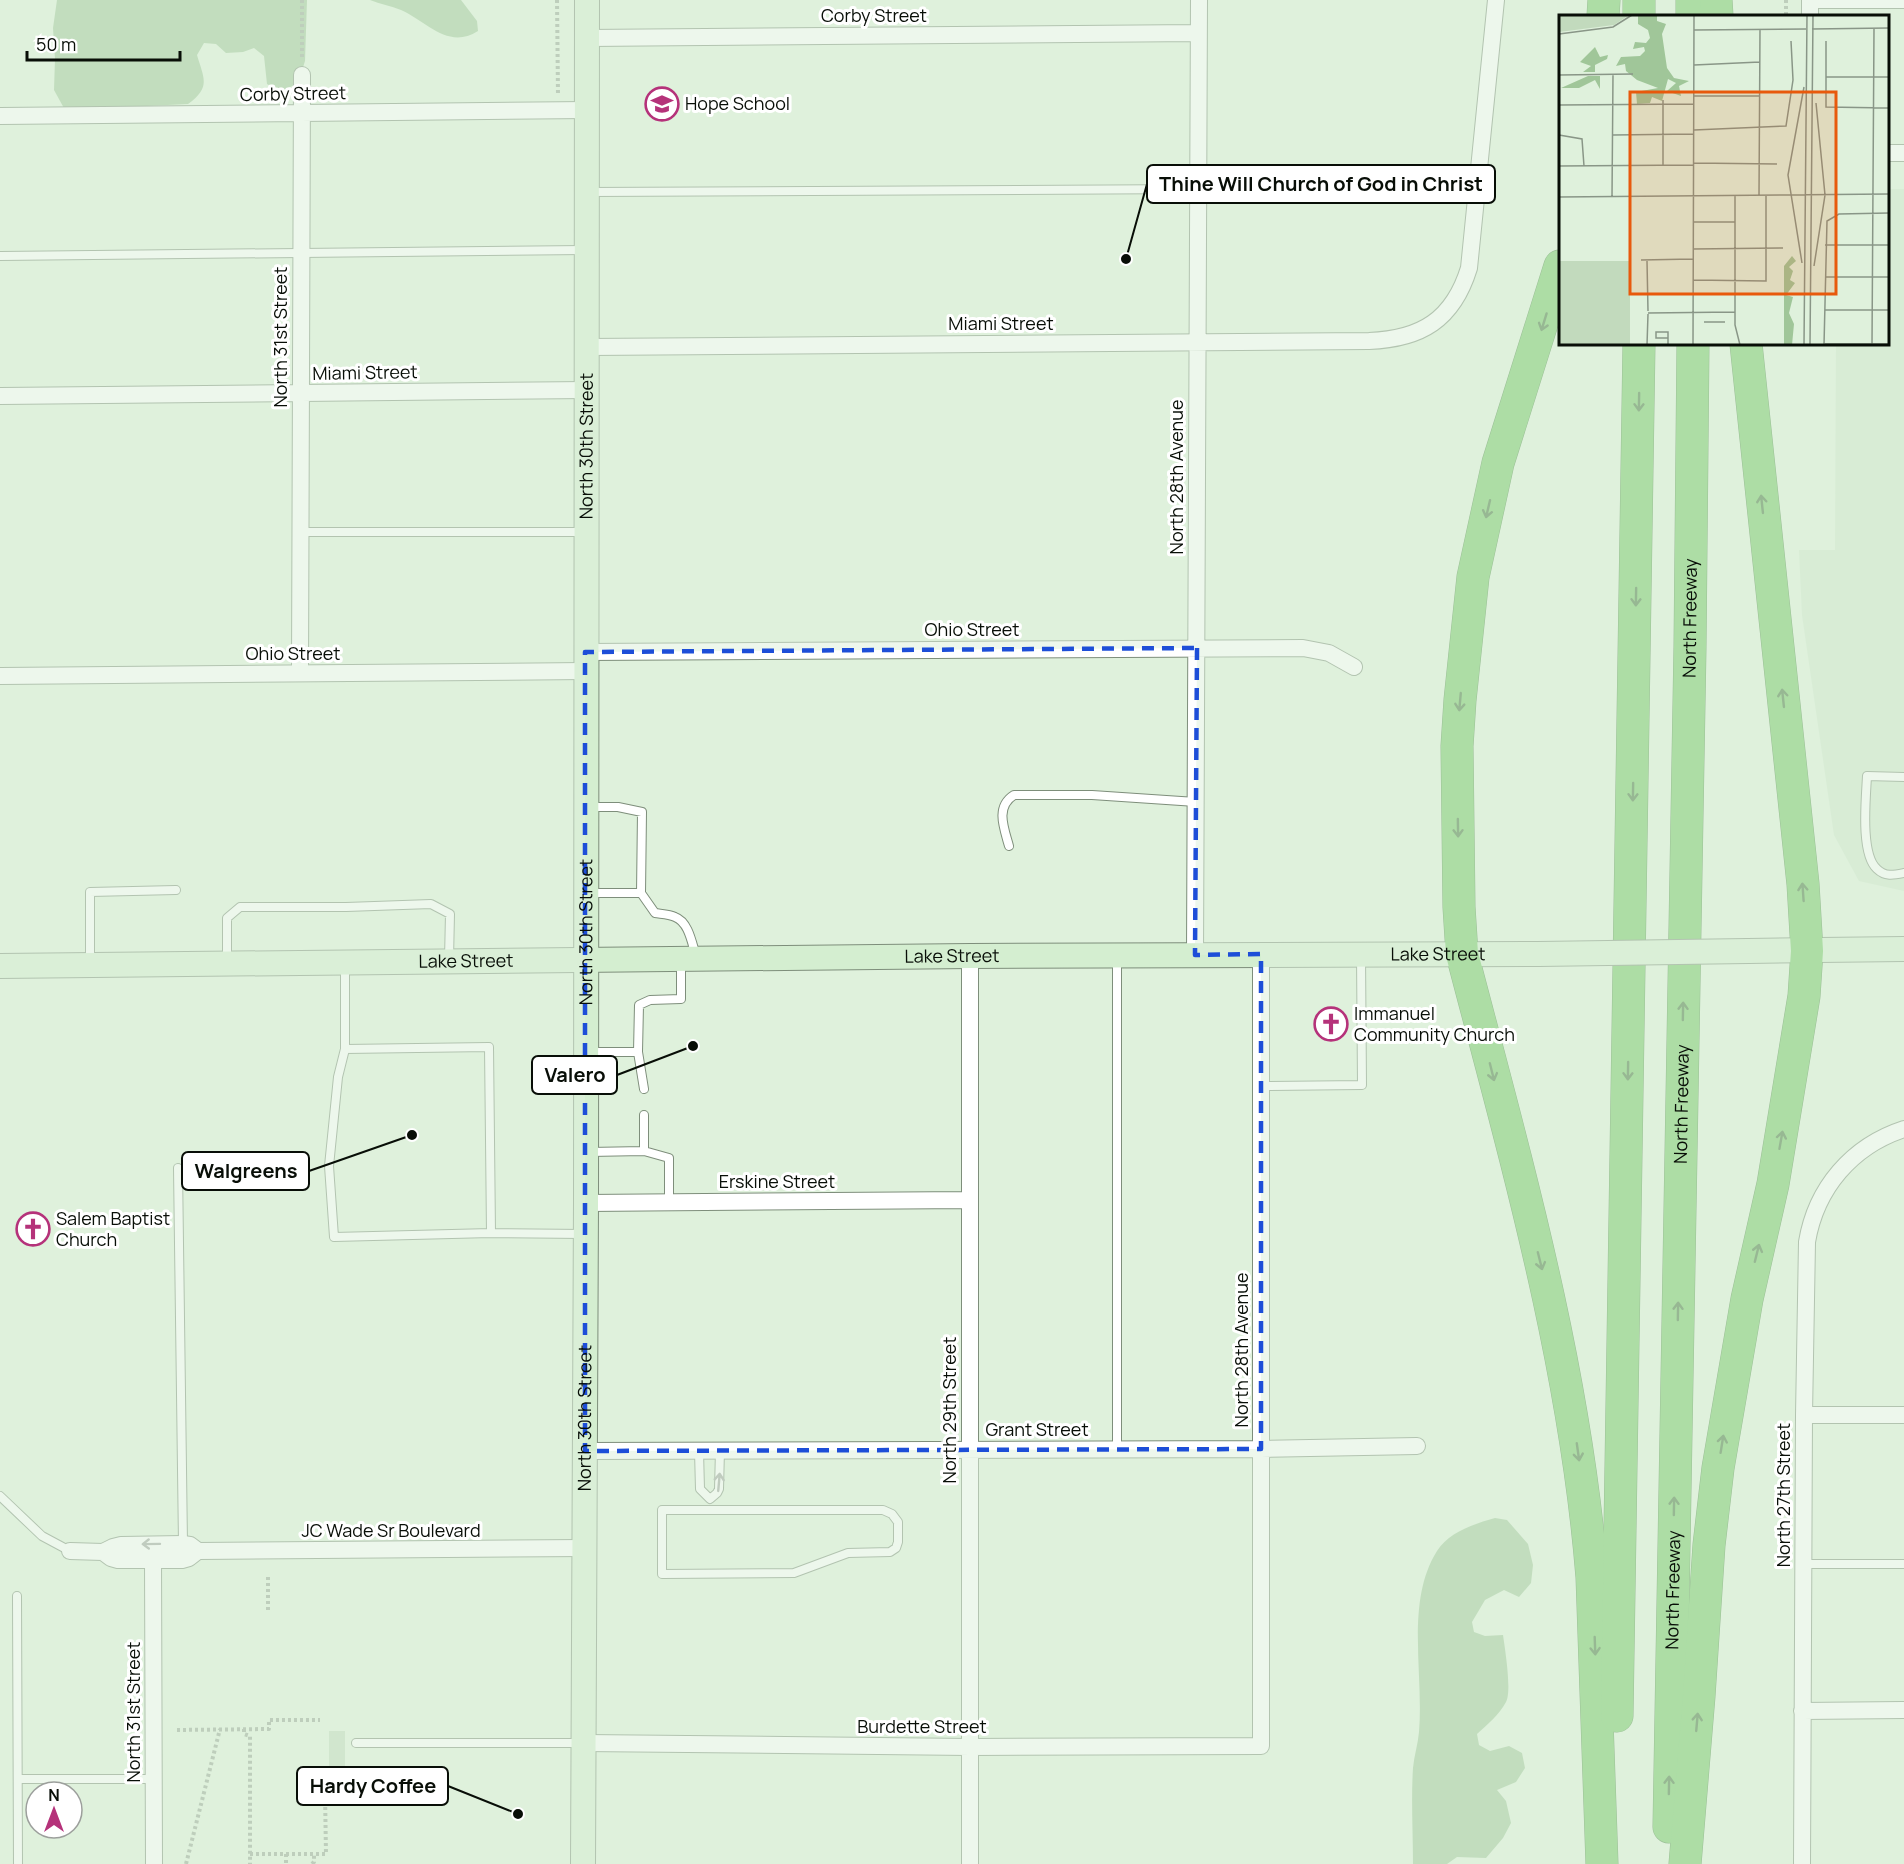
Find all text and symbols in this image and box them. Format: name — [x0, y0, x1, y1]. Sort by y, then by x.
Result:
street label: Corby Street — [821, 3, 927, 27]
inset map — [1559, 15, 1889, 345]
scale bar — [27, 24, 180, 62]
text: 50 m — [36, 32, 76, 56]
street label: Corby Street — [240, 80, 346, 106]
school or university icon: Hope School — [644, 86, 680, 122]
place label: Hope School — [685, 91, 790, 115]
callout: Thine Will Church of God in Christ — [1147, 165, 1495, 203]
text: Thine Will Church of God in Christ — [1159, 170, 1483, 197]
street label: North 31st Street — [268, 266, 292, 408]
street label: Miami Street — [948, 311, 1054, 335]
one-way arrow — [1538, 312, 1549, 331]
street label: Miami Street — [312, 359, 418, 385]
street label: North 30th Street — [574, 373, 598, 519]
one-way arrow — [1633, 391, 1644, 411]
street label: North 28th Avenue — [1164, 400, 1188, 554]
one-way arrow — [1756, 495, 1767, 515]
one-way arrow — [1482, 499, 1493, 518]
street label: North Freeway — [1676, 558, 1702, 678]
one-way arrow — [1630, 586, 1641, 606]
street label: Ohio Street — [924, 617, 1020, 641]
street label: Ohio Street — [245, 641, 341, 665]
one-way arrow — [1777, 689, 1788, 709]
one-way arrow — [1454, 691, 1465, 711]
one-way arrow — [1627, 781, 1638, 801]
one-way arrow — [1452, 817, 1463, 837]
street label: North 30th Street — [573, 859, 597, 1005]
one-way arrow — [1798, 883, 1809, 903]
street label: Lake Street — [1390, 941, 1485, 966]
street label: Lake Street — [904, 943, 999, 968]
street label: Lake Street — [418, 948, 514, 973]
place label: Immanuel Community Church — [1354, 1001, 1515, 1046]
one-way arrow — [1677, 1001, 1689, 1021]
church icon: Immanuel Community Church — [1313, 1006, 1349, 1042]
street label: North Freeway — [1668, 1044, 1694, 1164]
callout: Valero — [532, 1056, 617, 1094]
one-way arrow — [1622, 1060, 1634, 1080]
text: Valero — [544, 1061, 606, 1088]
one-way arrow — [1487, 1062, 1498, 1081]
one-way arrow — [1775, 1130, 1786, 1150]
callout: Walgreens — [182, 1152, 309, 1190]
text: Walgreens — [195, 1157, 298, 1184]
street label: Erskine Street — [719, 1169, 835, 1193]
place label: Salem Baptist Church — [56, 1206, 170, 1251]
church icon: Salem Baptist Church — [15, 1211, 51, 1247]
one-way arrow — [1752, 1243, 1764, 1262]
one-way arrow — [1534, 1251, 1546, 1270]
street label: North 28th Avenue — [1229, 1273, 1253, 1427]
one-way arrow — [1672, 1301, 1683, 1321]
street label: North 29th Street — [937, 1337, 961, 1483]
street label: North 30th Street — [572, 1345, 596, 1491]
street label: Grant Street — [985, 1417, 1089, 1441]
street label: North 27th Street — [1771, 1423, 1795, 1567]
one-way arrow — [1717, 1435, 1728, 1455]
one-way arrow — [1572, 1442, 1583, 1462]
one-way arrow — [713, 1472, 724, 1492]
one-way arrow — [1669, 1496, 1680, 1516]
street label: JC Wade Sr Boulevard — [301, 1518, 481, 1542]
street label: North Freeway — [1659, 1530, 1685, 1650]
one-way arrow — [141, 1539, 161, 1550]
one-way arrow — [1589, 1636, 1600, 1656]
street label: North 31st Street — [121, 1641, 145, 1783]
one-way arrow — [1692, 1713, 1703, 1732]
street label: Burdette Street — [857, 1714, 987, 1738]
callout: Hardy Coffee — [297, 1767, 448, 1805]
text: Hardy Coffee — [310, 1772, 436, 1799]
one-way arrow — [1664, 1775, 1675, 1795]
north arrow — [24, 1780, 84, 1840]
text: N — [48, 1784, 60, 1806]

